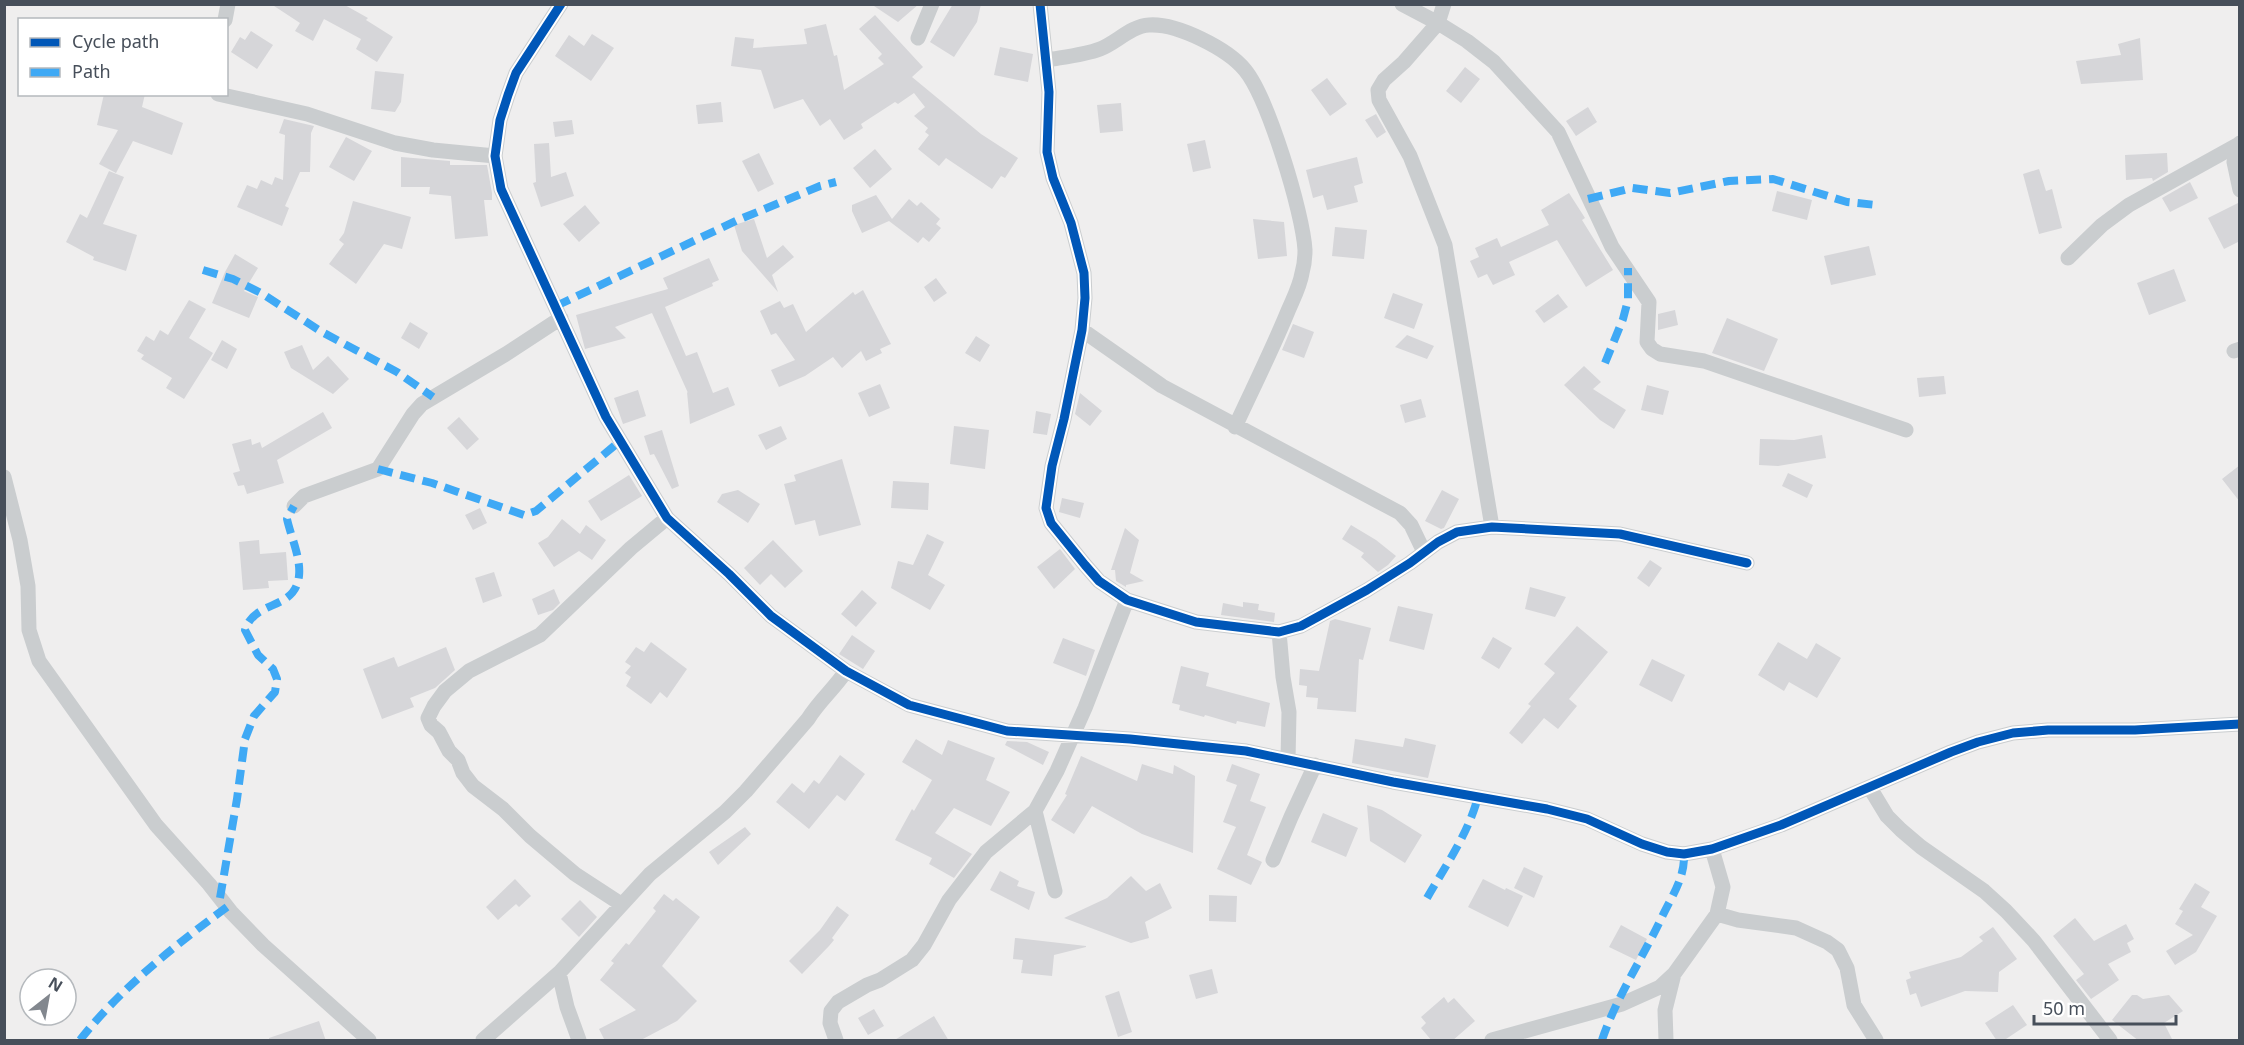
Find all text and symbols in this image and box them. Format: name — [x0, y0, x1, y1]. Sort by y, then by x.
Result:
legend — [18, 18, 228, 96]
text: Cycle path — [72, 29, 159, 53]
text: Path — [72, 59, 111, 83]
north arrow — [18, 967, 78, 1027]
text: N — [44, 971, 67, 997]
scale bar — [2034, 988, 2176, 1026]
text: 50 m — [2043, 996, 2085, 1020]

